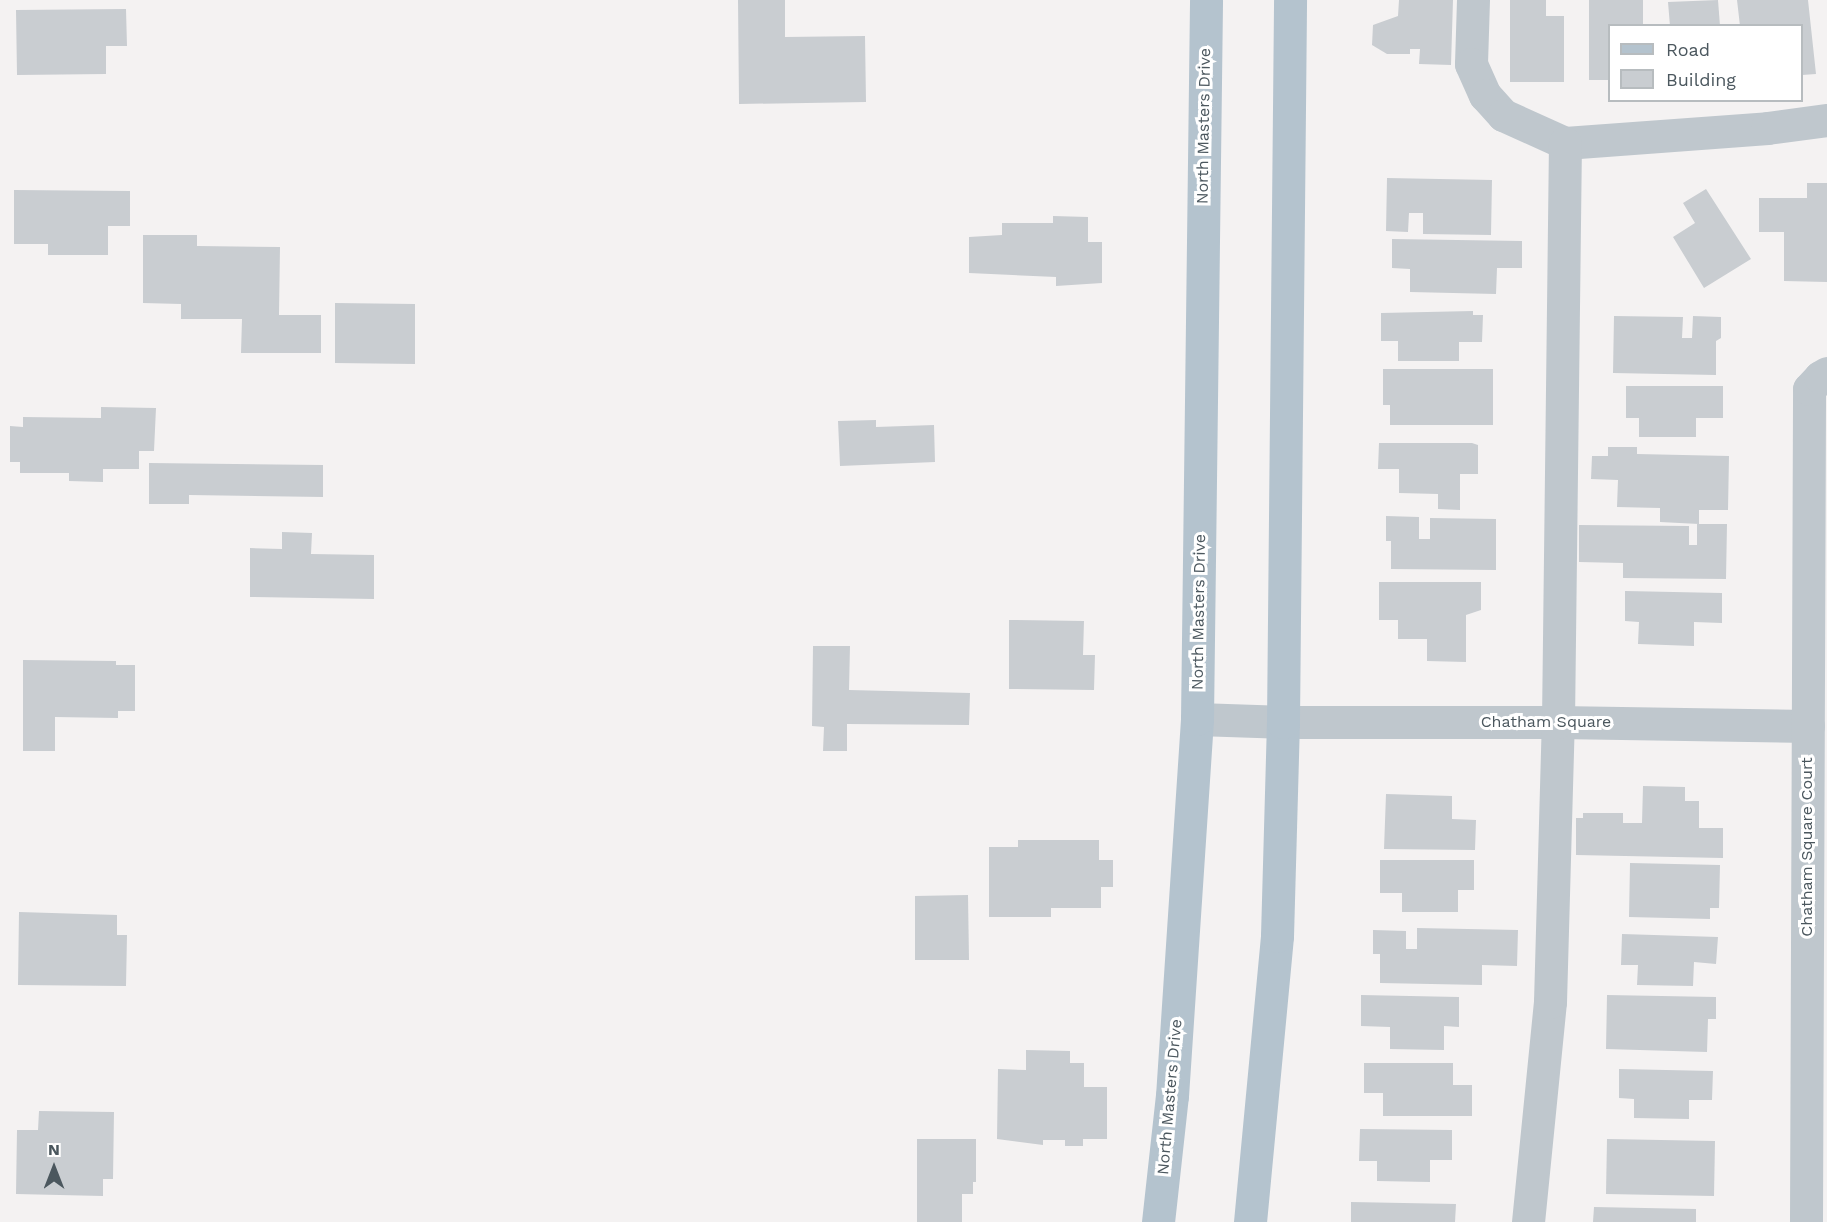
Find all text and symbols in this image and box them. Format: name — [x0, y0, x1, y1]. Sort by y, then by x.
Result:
legend — [1608, 24, 1803, 102]
text: Road — [1666, 39, 1710, 60]
street label: North Masters Drive — [1193, 48, 1215, 204]
text: Building — [1666, 69, 1736, 90]
street label: North Masters Drive — [1188, 534, 1210, 690]
street label: Chatham Square — [1481, 712, 1611, 732]
street label: Chatham Square Court — [1797, 757, 1817, 937]
street label: North Masters Drive — [1154, 1018, 1186, 1176]
north arrow — [24, 1138, 84, 1198]
text: N — [48, 1140, 60, 1159]

